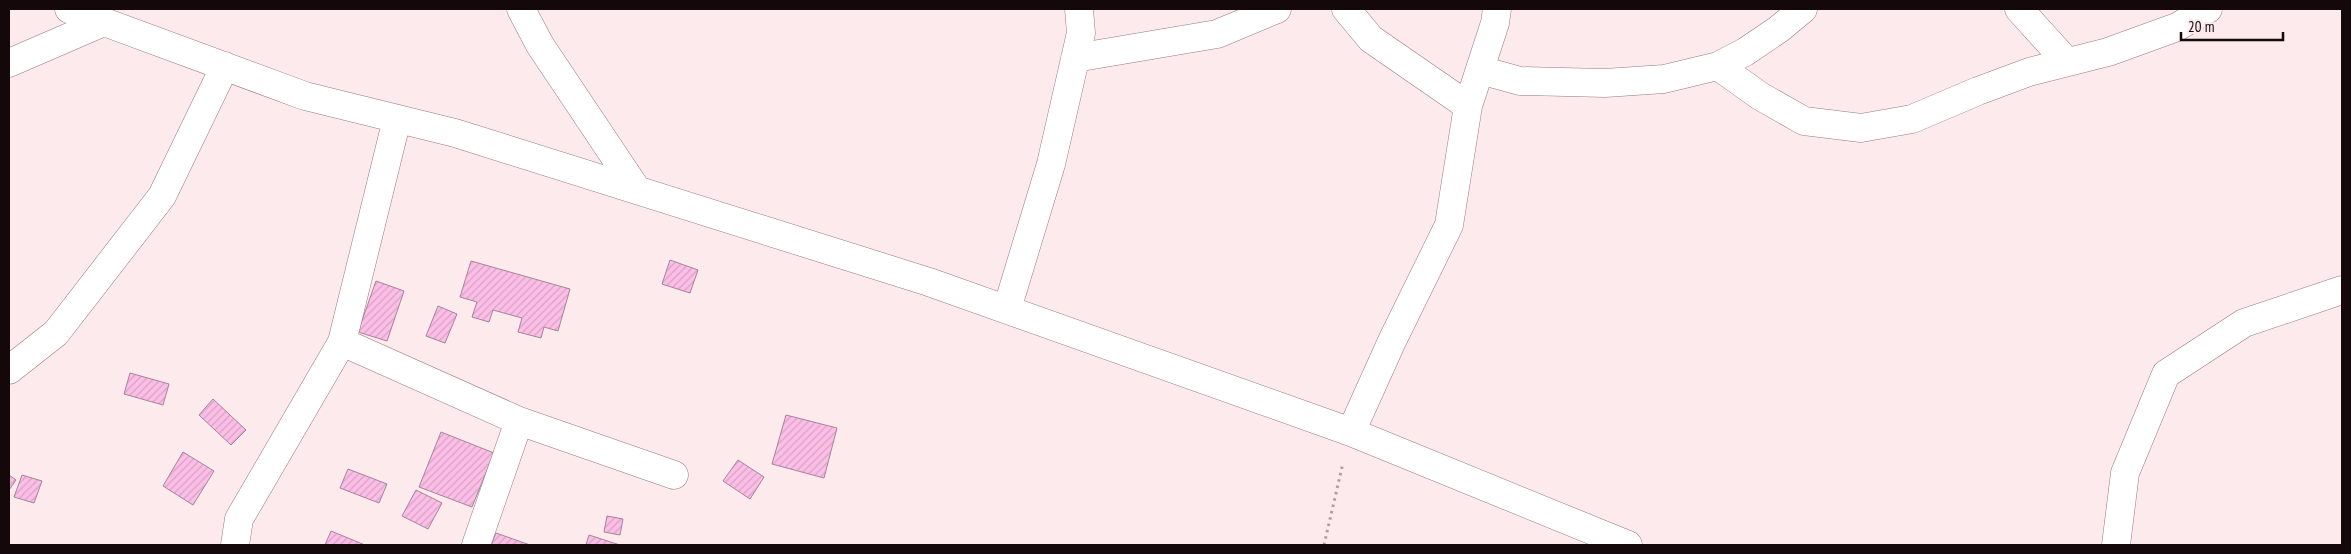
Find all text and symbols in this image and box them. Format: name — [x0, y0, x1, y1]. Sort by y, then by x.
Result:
scale bar — [2181, 10, 2284, 42]
text: 20 m — [2188, 17, 2214, 36]

